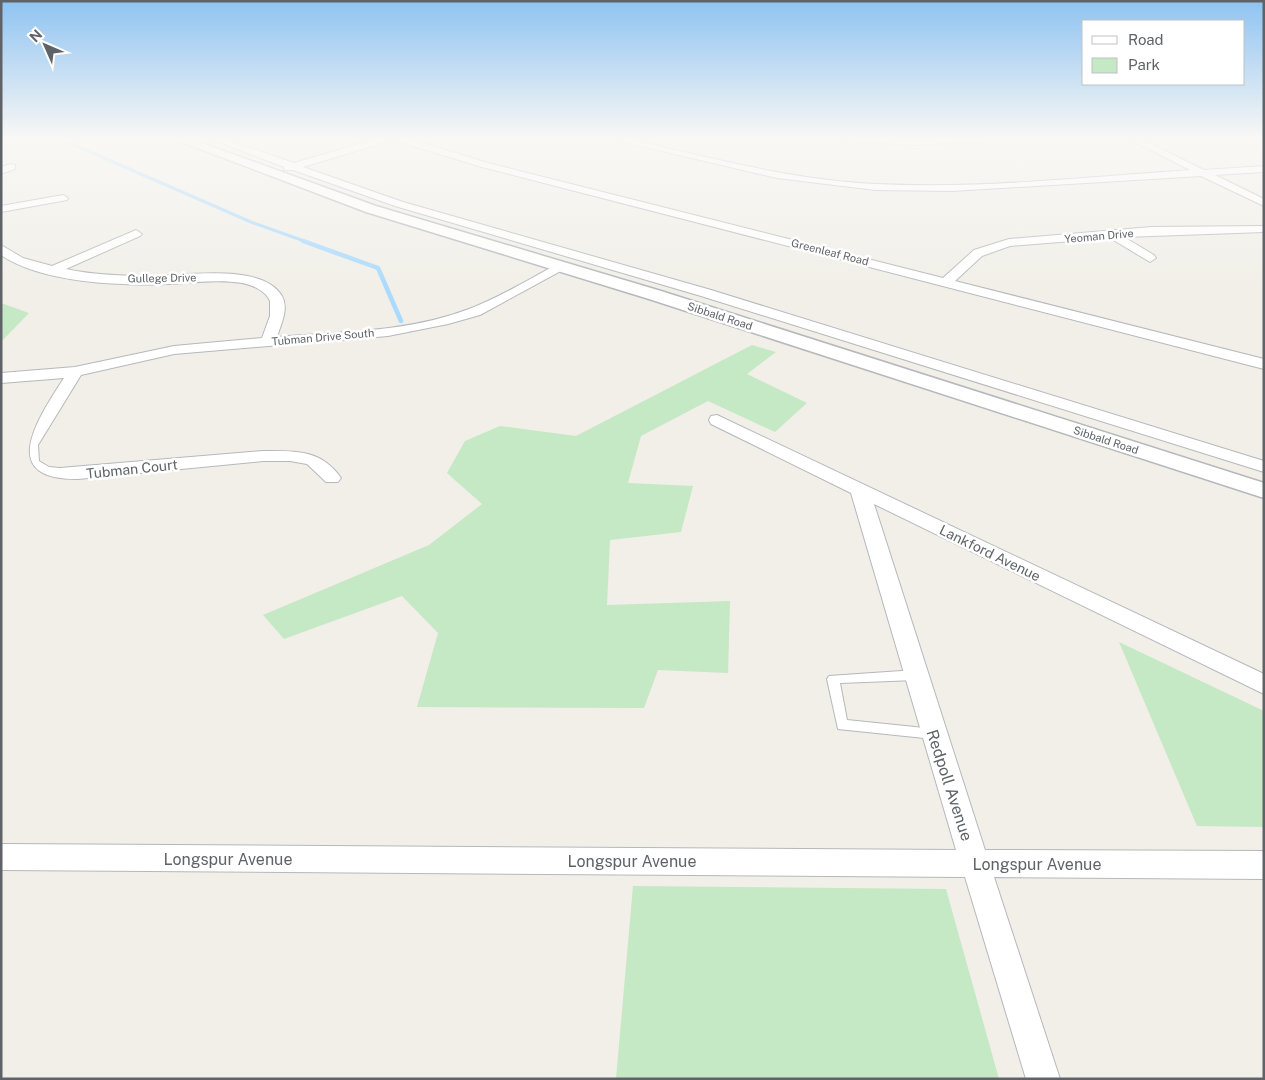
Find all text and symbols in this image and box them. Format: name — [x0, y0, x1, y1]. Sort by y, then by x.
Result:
north arrow — [20, 20, 70, 70]
legend — [1082, 20, 1245, 85]
text: N — [26, 26, 45, 45]
text: Road — [1128, 31, 1164, 48]
text: Park — [1128, 56, 1160, 73]
street label: Yeoman Drive — [1064, 227, 1134, 245]
street label: Greenleaf Road — [790, 237, 870, 267]
street label: Gullege Drive — [128, 271, 196, 285]
street label: Sibbald Road — [686, 300, 754, 332]
street label: Tubman Drive South — [271, 327, 375, 347]
street label: Sibbald Road — [1072, 424, 1140, 456]
street label: Tubman Court — [85, 456, 179, 482]
street label: Lankford Avenue — [937, 522, 1043, 584]
street label: Redpoll Avenue — [923, 727, 977, 843]
street label: Longspur Avenue — [164, 850, 292, 869]
street label: Longspur Avenue — [568, 852, 696, 871]
street label: Longspur Avenue — [973, 855, 1101, 874]

